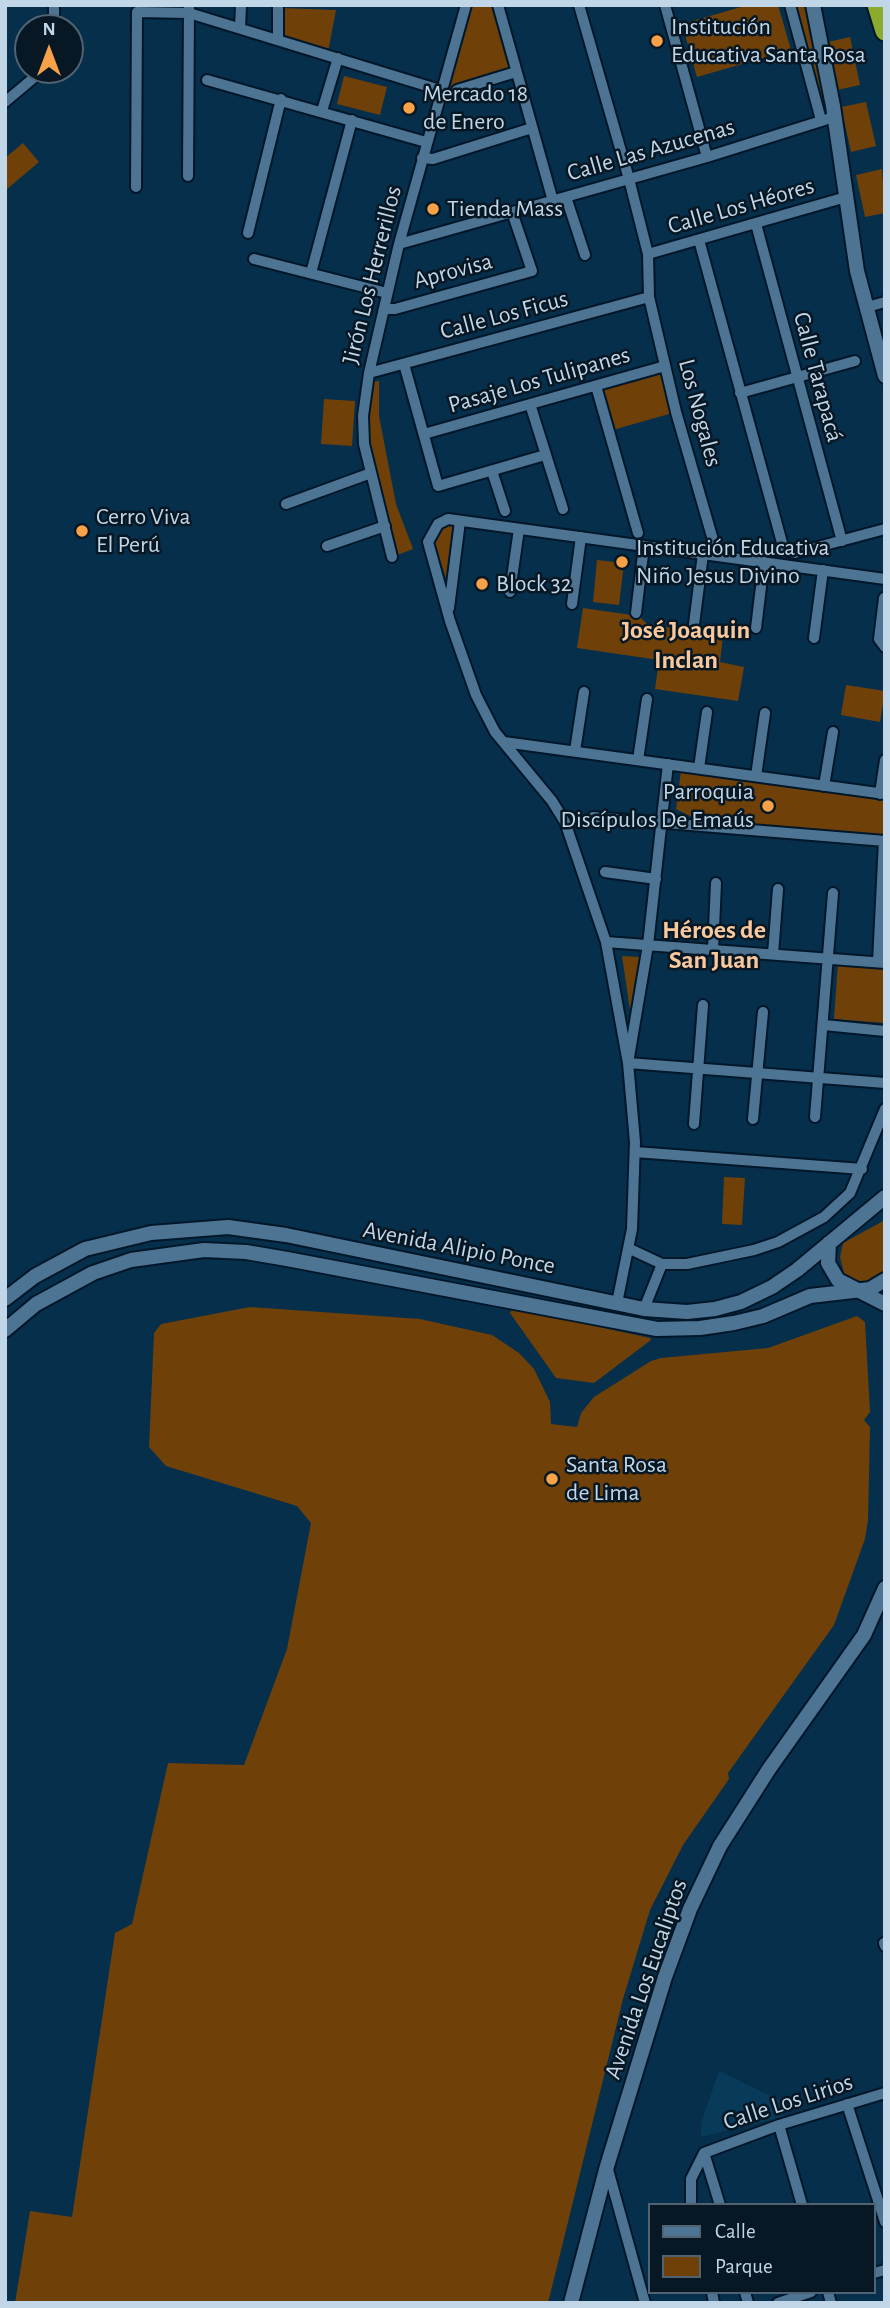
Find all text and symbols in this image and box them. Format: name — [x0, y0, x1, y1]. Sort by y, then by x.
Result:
place label: Institución Educativa Santa Rosa — [671, 13, 866, 69]
north arrow — [14, 14, 84, 84]
text: N — [42, 20, 56, 39]
marker: Institución Educativa Santa Rosa — [649, 33, 665, 49]
place label: Mercado 18 de Enero — [423, 80, 528, 136]
marker: Mercado 18 de Enero — [401, 100, 417, 116]
street label: Calle Las Azucenas — [564, 112, 738, 188]
street label: Calle Los Héores — [664, 171, 818, 241]
street label: Jirón Los Herrerillos — [336, 183, 408, 367]
place label: Tienda Mass — [447, 195, 563, 223]
marker: Tienda Mass — [425, 201, 441, 217]
street label: Aprovisa — [410, 247, 496, 295]
street label: Calle Los Ficus — [437, 284, 571, 346]
street label: Calle Tarapacá — [787, 309, 849, 445]
street label: Pasaje Los Tulipanes — [445, 340, 633, 420]
street label: Los Nogales — [672, 356, 728, 470]
place label: Cerro Viva El Perú — [96, 503, 190, 559]
marker: Cerro Viva El Perú — [74, 523, 90, 539]
place label: Institución Educativa Niño Jesus Divino — [636, 534, 830, 590]
marker: Institución Educativa Niño Jesus Divino — [614, 554, 630, 570]
place label: Block 32 — [496, 570, 572, 598]
marker: Block 32 — [474, 576, 490, 592]
district label: José Joaquin Inclan — [622, 614, 750, 676]
place label: Parroquia Discípulos De Emaús — [560, 778, 754, 834]
marker: Parroquia Discípulos De Emaús — [760, 798, 776, 814]
district label: Héroes de San Juan — [662, 914, 766, 976]
street label: Avenida Alipio Ponce — [361, 1215, 557, 1281]
place label: Santa Rosa de Lima — [566, 1451, 667, 1507]
marker: Santa Rosa de Lima — [544, 1471, 560, 1487]
street label: Avenida Los Eucaliptos — [598, 1875, 694, 2083]
street label: Calle Los Lirios — [719, 2067, 857, 2137]
legend — [648, 2203, 876, 2294]
text: Calle — [715, 2221, 756, 2242]
text: Parque — [715, 2256, 773, 2277]

